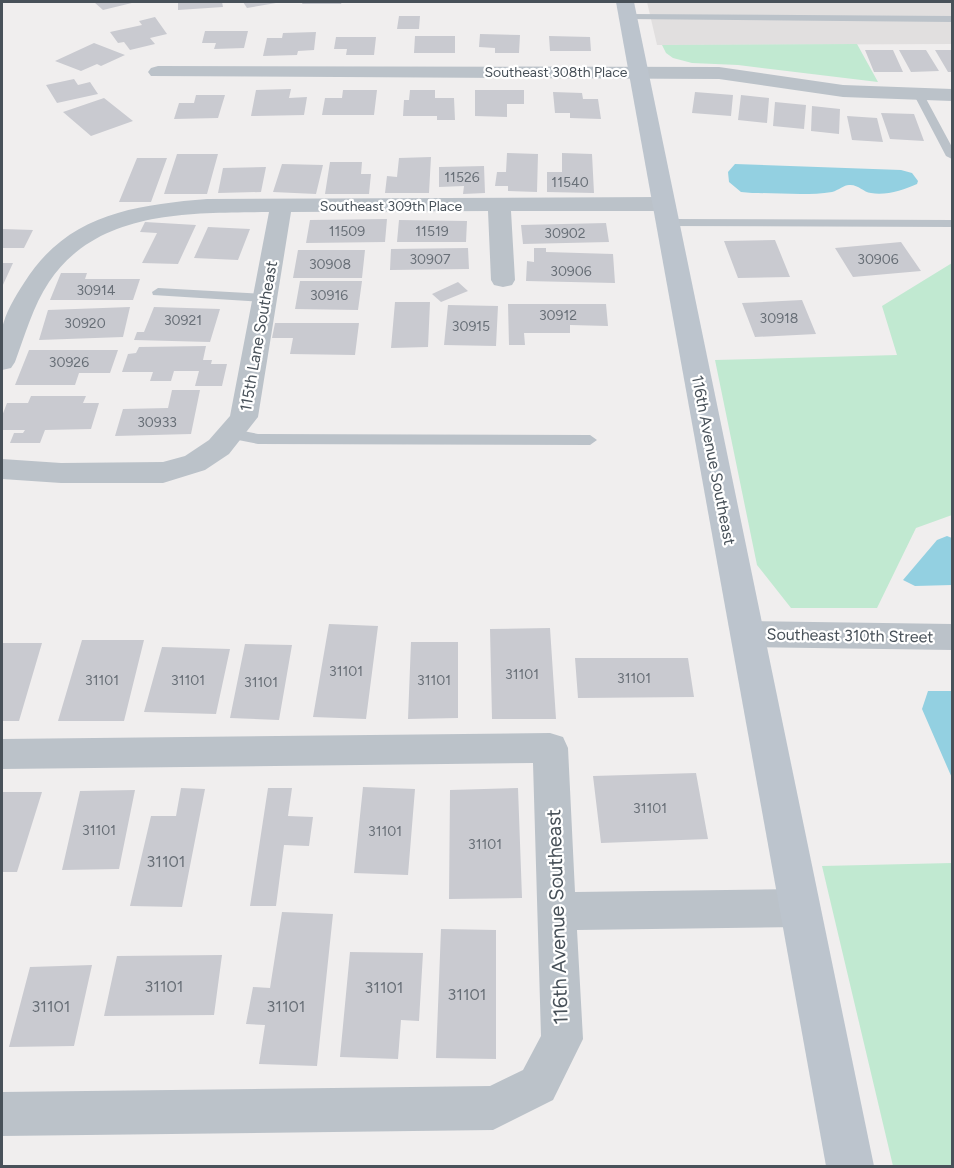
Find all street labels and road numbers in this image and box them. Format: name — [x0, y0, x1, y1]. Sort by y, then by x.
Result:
street label: Southeast 308th Place — [485, 64, 628, 81]
street label: Southeast 309th Place — [320, 198, 463, 215]
street label: 115th Lane Southeast — [236, 259, 281, 413]
street label: 116th Avenue Southeast — [688, 374, 739, 547]
street label: Southeast 310th Street — [767, 625, 933, 646]
street label: 116th Avenue Southeast — [541, 809, 573, 1025]

